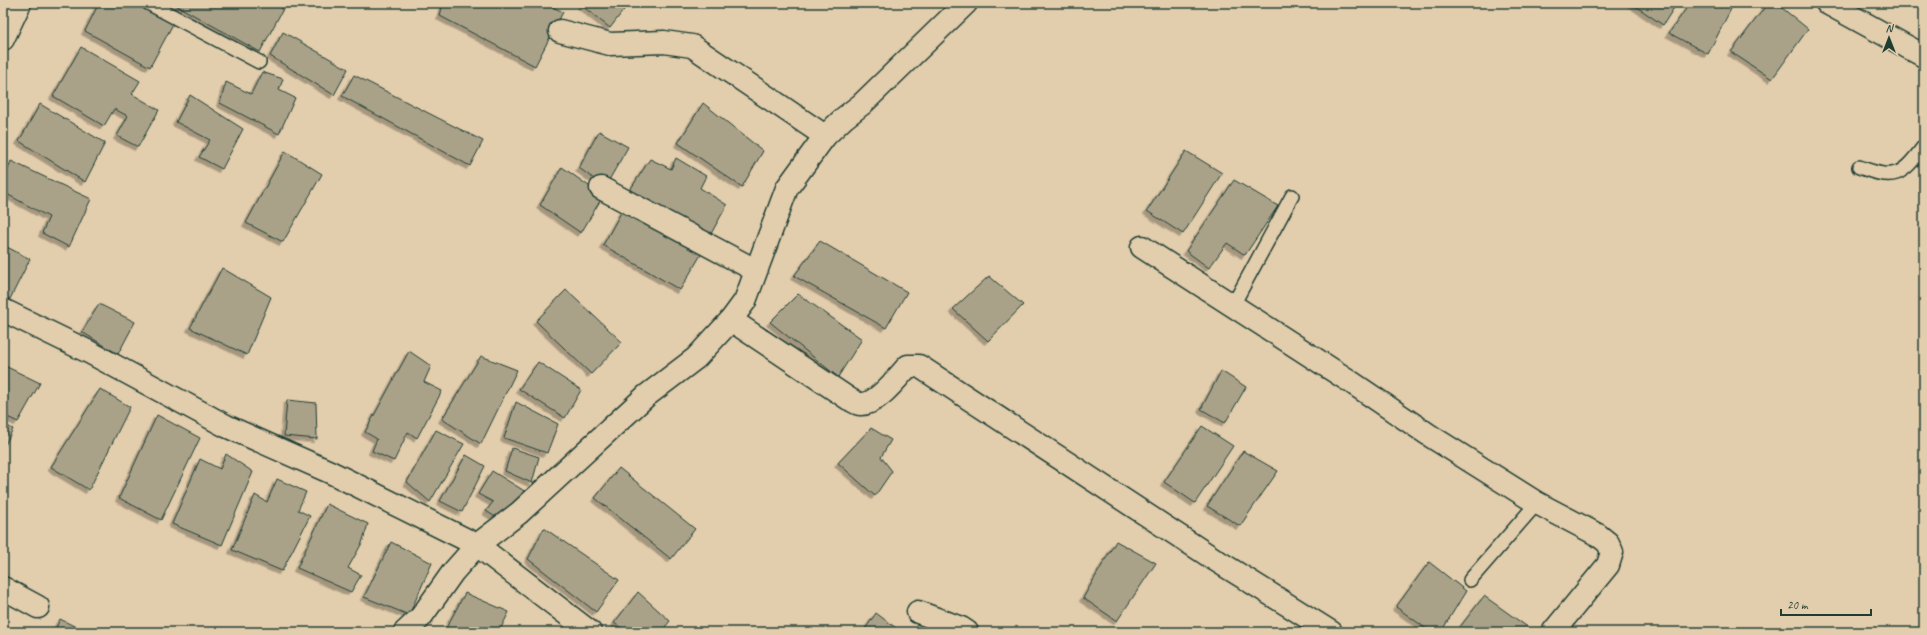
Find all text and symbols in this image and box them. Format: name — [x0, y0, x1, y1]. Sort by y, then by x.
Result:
north arrow — [1869, 18, 1909, 58]
text: N — [1886, 21, 1895, 35]
scale bar — [1781, 591, 1871, 617]
text: 20 m — [1787, 597, 1809, 613]

